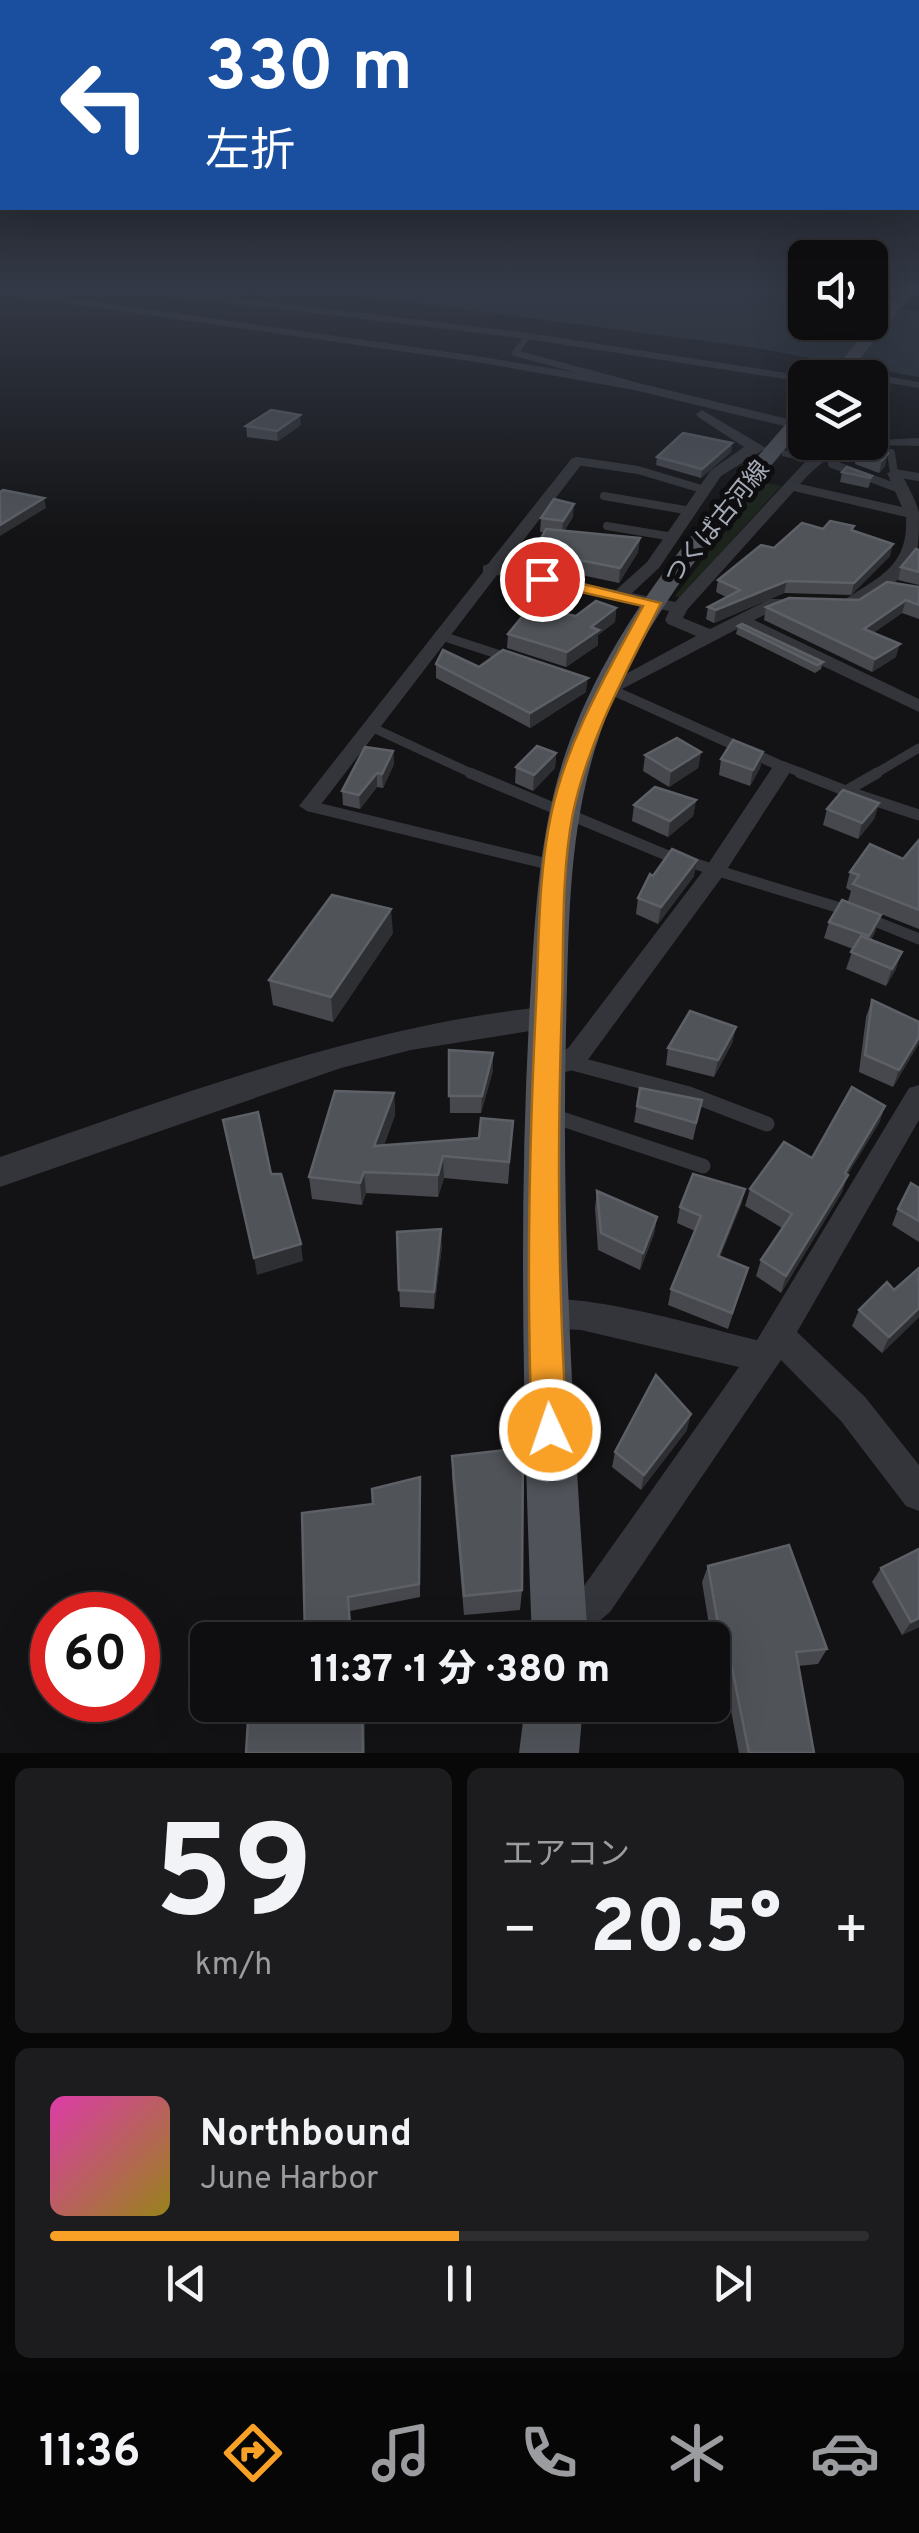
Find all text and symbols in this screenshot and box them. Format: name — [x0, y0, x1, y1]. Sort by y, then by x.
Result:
text: 330 m — [205, 26, 413, 115]
icon: left — [40, 40, 170, 170]
text: 左折 — [205, 125, 295, 182]
map controls — [788, 240, 888, 460]
button: sound — [788, 240, 888, 340]
button: layers — [788, 360, 888, 460]
street label: つくば古河線 — [659, 456, 778, 592]
pin — [500, 537, 585, 622]
icon: arrive — [515, 552, 570, 607]
position arrow — [498, 1378, 602, 1482]
speed limit sign: 60 — [30, 1592, 160, 1722]
text: 11:37 · 1 分 · 380 m — [310, 1647, 610, 1696]
text: 59 — [154, 1798, 313, 1963]
text: エアコン — [502, 1836, 630, 1876]
text: 20.5° — [590, 1884, 781, 1979]
text: − — [502, 1898, 537, 1968]
text: + — [834, 1898, 869, 1968]
text: km/h — [195, 1946, 272, 1986]
text: Northbound — [200, 2111, 412, 2160]
text: June Harbor — [200, 2160, 379, 2200]
icon: previous — [159, 2256, 214, 2311]
icon: pause — [432, 2256, 487, 2311]
icon: next — [705, 2256, 760, 2311]
icon: directions — [218, 2418, 288, 2488]
icon: music — [366, 2418, 436, 2488]
icon: phone — [514, 2418, 584, 2488]
icon: climate — [662, 2418, 732, 2488]
icon: car — [810, 2418, 880, 2488]
text: 11:36 — [39, 2425, 141, 2482]

